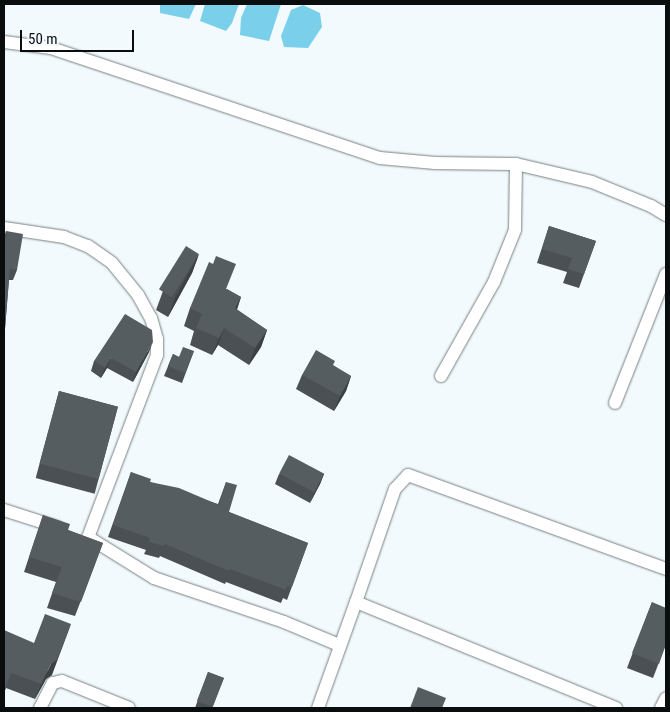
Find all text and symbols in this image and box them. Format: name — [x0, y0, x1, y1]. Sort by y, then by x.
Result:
scale bar — [22, 20, 136, 52]
text: 50 m — [28, 30, 58, 48]

